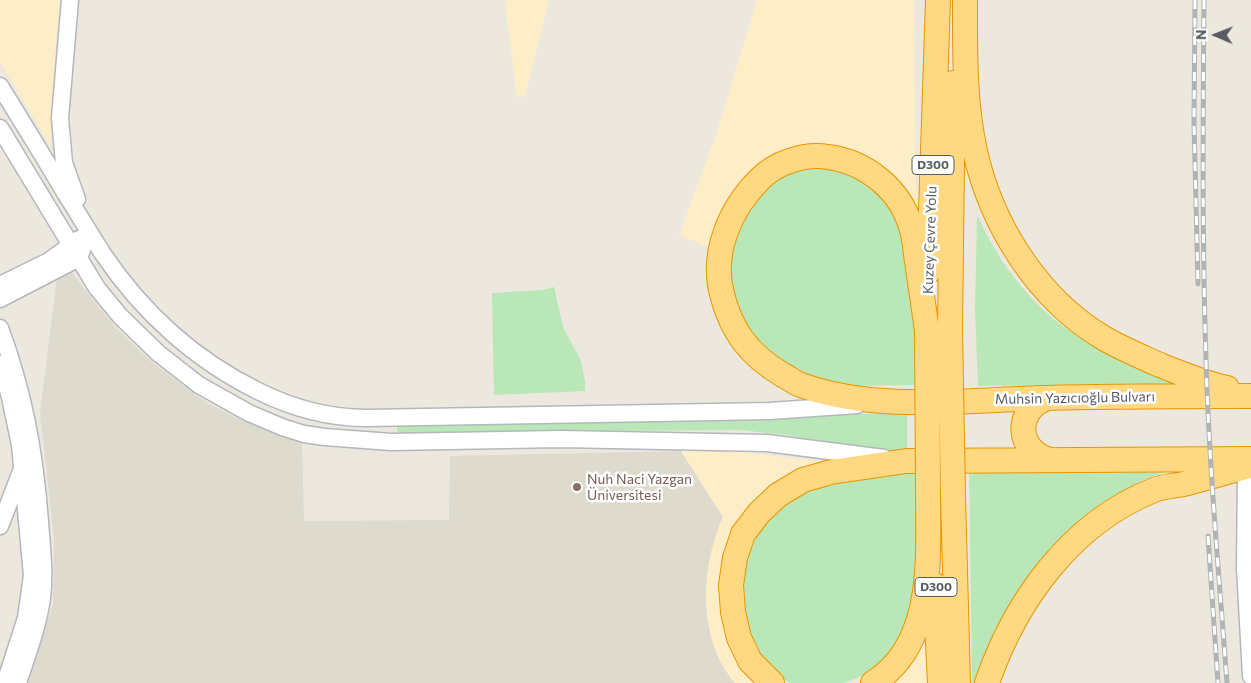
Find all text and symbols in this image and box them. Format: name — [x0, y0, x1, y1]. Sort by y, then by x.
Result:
north arrow — [1191, 10, 1241, 60]
text: N — [1192, 29, 1209, 40]
road number: D300 — [912, 156, 954, 174]
street label: Kuzey Çevre Yolu — [920, 186, 940, 294]
street label: Muhsin Yazıcıoğlu Bulvarı — [995, 388, 1155, 408]
place label: Nuh Naci Yazgan Üniversitesi — [587, 471, 692, 504]
marker: Nuh Naci Yazgan Üniversitesi — [571, 481, 583, 493]
road number: D300 — [915, 578, 957, 596]

